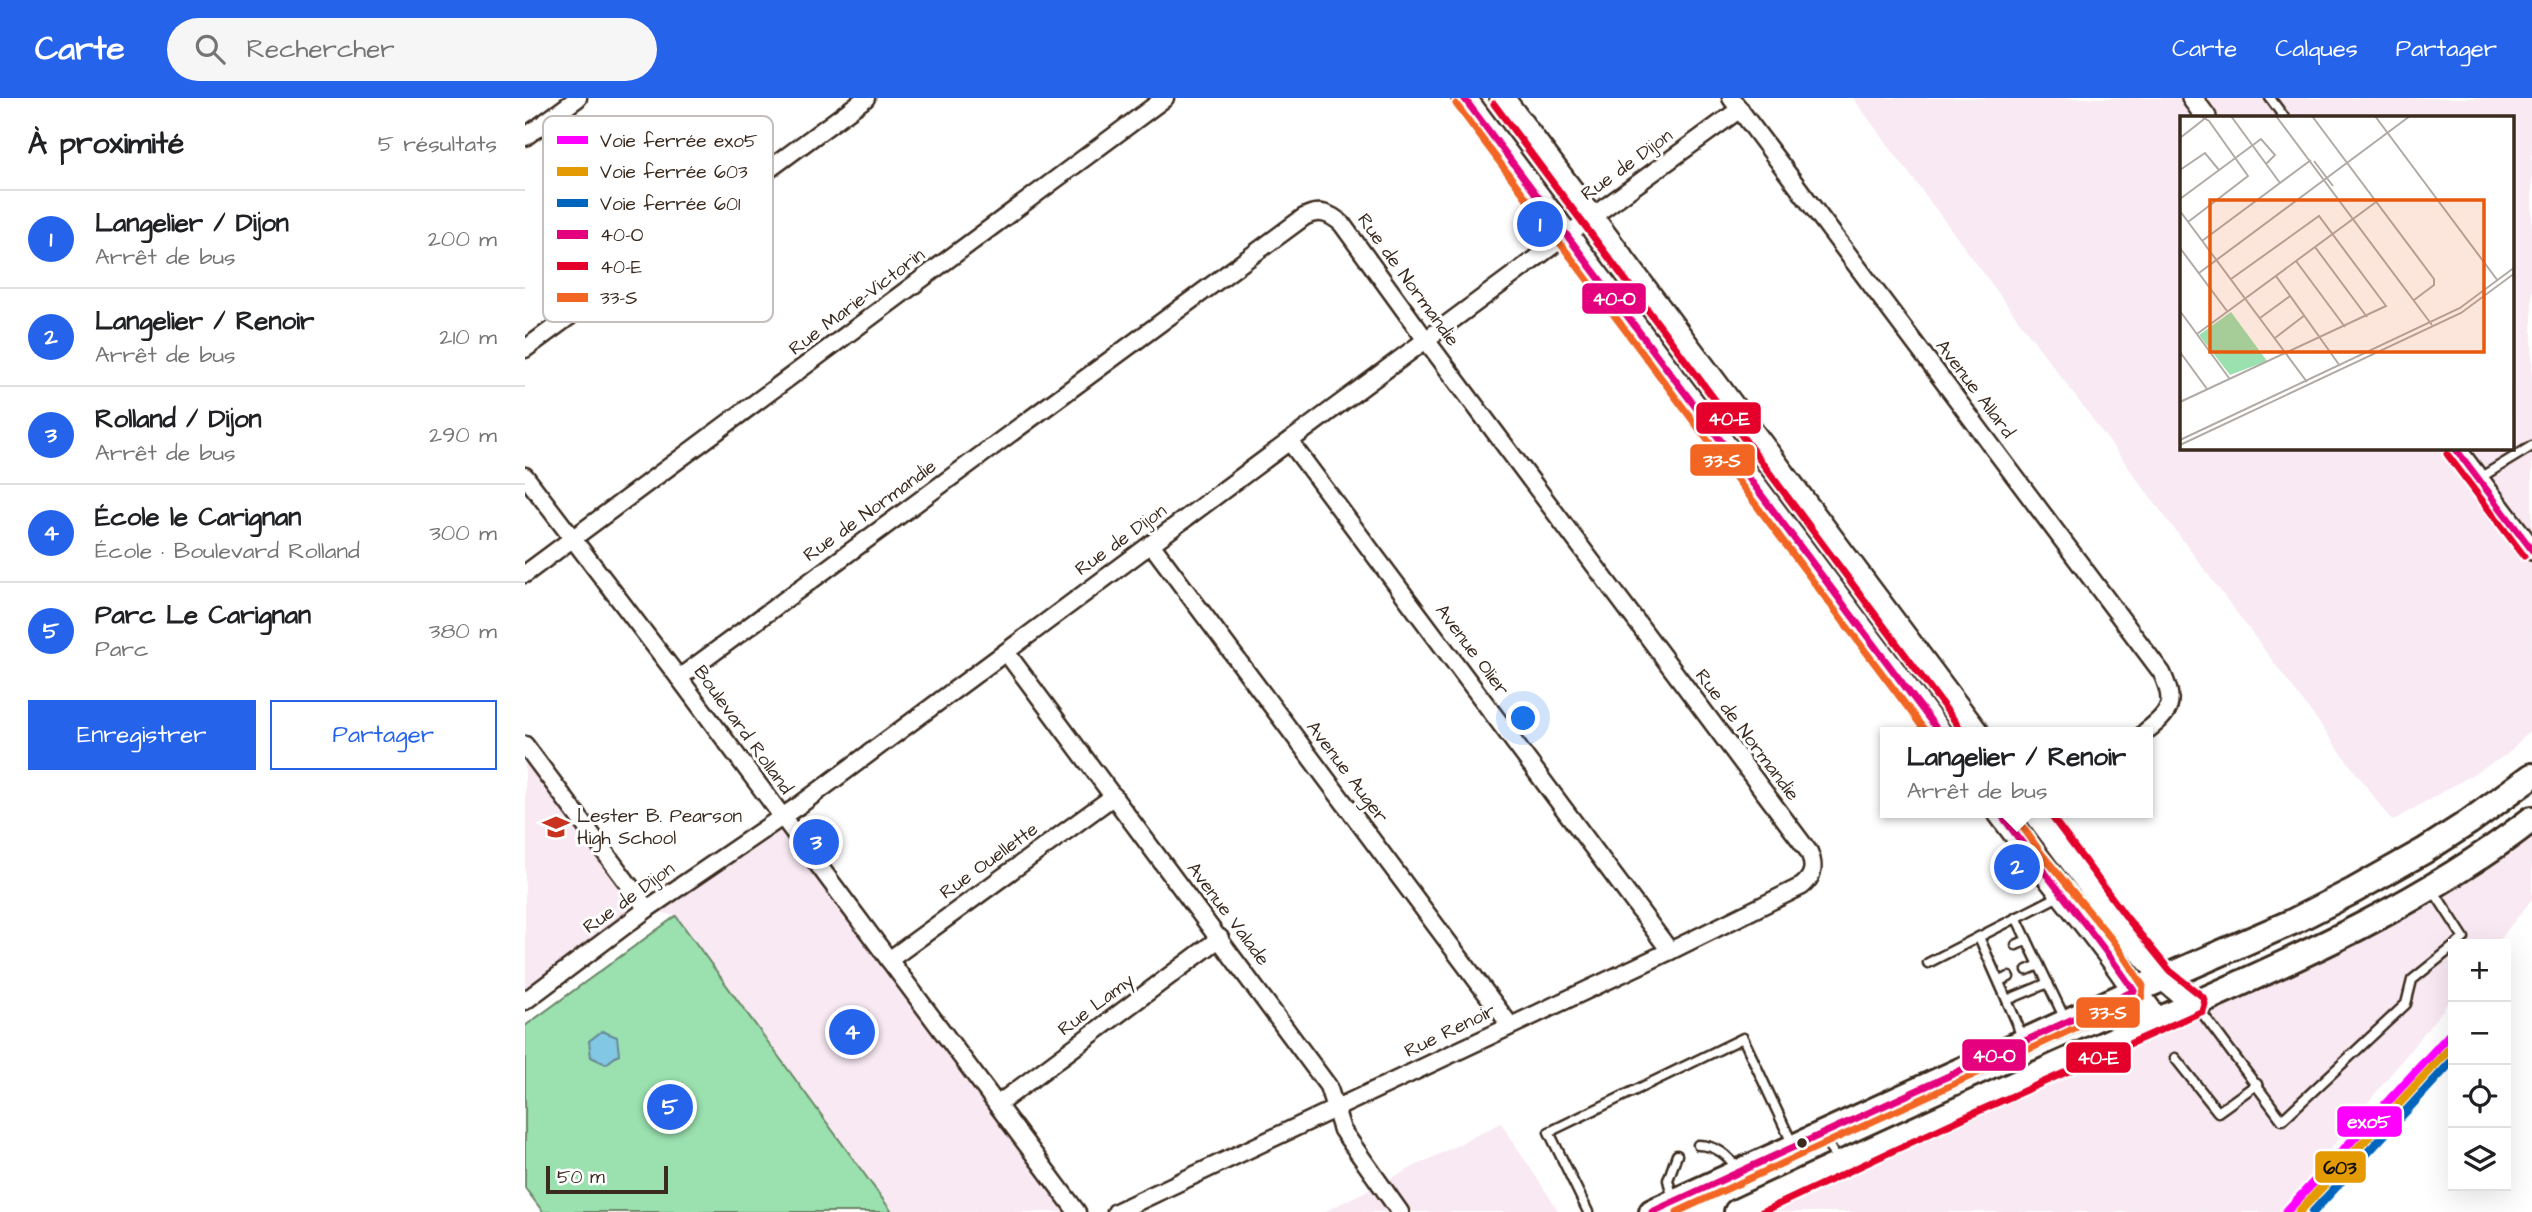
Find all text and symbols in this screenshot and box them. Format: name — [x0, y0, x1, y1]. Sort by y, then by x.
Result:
search box — [167, 18, 657, 81]
text: Carte — [35, 26, 125, 72]
icon: search — [191, 30, 229, 68]
text: Rechercher — [247, 31, 395, 67]
text: Carte — [2172, 32, 2237, 66]
text: Calques — [2275, 32, 2358, 66]
text: Partager — [2396, 32, 2497, 66]
legend — [543, 116, 773, 322]
inset map — [2180, 116, 2515, 450]
street label: Rue de Dijon — [1576, 122, 1678, 208]
text: À proximité — [28, 123, 184, 165]
text: 5 résultats — [378, 128, 497, 160]
text: Voie ferrée exo5 — [600, 128, 758, 155]
text: Voie ferrée 603 — [600, 159, 748, 186]
text: Voie ferrée 601 — [600, 191, 741, 218]
pin: 1 — [1517, 198, 1563, 250]
text: Langelier / Dijon — [95, 205, 289, 241]
street label: Rue de Normandie — [1350, 208, 1466, 352]
text: 40-O — [600, 222, 644, 249]
text: 1 — [50, 223, 52, 255]
text: 200 m — [428, 223, 497, 255]
text: Arrêt de bus — [95, 241, 236, 273]
street label: Rue Marie-Victorin — [783, 242, 931, 362]
text: 40-E — [600, 254, 642, 281]
line badge: 40-O — [1581, 282, 1647, 315]
text: 33-S — [600, 285, 637, 312]
text: 40-O — [1592, 286, 1636, 313]
text: Langelier / Renoir — [95, 303, 314, 339]
text: 2 — [44, 321, 58, 353]
text: 210 m — [439, 321, 497, 353]
street label: Avenue Allard — [1929, 334, 2021, 444]
text: Arrêt de bus — [95, 339, 236, 371]
text: Rolland / Dijon — [95, 401, 262, 437]
line badge: 40-E — [1695, 401, 1762, 435]
text: 40-E — [1708, 406, 1751, 433]
text: 3 — [45, 419, 57, 451]
text: 290 m — [429, 419, 497, 451]
text: Arrêt de bus — [95, 437, 236, 469]
line badge: 33-S — [1689, 443, 1756, 477]
text: 33-S — [1702, 448, 1741, 475]
street label: Rue de Normandie — [798, 453, 942, 569]
street label: Rue de Dijon — [1070, 497, 1172, 583]
text: École le Carignan — [95, 499, 301, 535]
text: 4 — [43, 517, 59, 549]
text: 300 m — [429, 517, 497, 549]
text: École · Boulevard Rolland — [95, 535, 360, 567]
text: Parc Le Carignan — [95, 597, 311, 633]
street label: Avenue Olier — [1429, 598, 1516, 702]
text: 5 — [43, 615, 59, 647]
text: 380 m — [429, 615, 497, 647]
text: Parc — [95, 633, 149, 665]
street label: Boulevard Rolland — [687, 660, 799, 800]
street label: Rue de Normandie — [1688, 664, 1806, 806]
button: Enregistrer — [28, 700, 256, 770]
button: Partager — [270, 700, 497, 770]
your location — [1506, 701, 1540, 735]
street label: Avenue Auger — [1299, 715, 1395, 830]
popup — [1880, 727, 2153, 818]
text: Langelier / Renoir — [1907, 739, 2126, 775]
text: Arrêt de bus — [1907, 775, 2048, 807]
place label: Lester B. Pearson High School — [577, 803, 742, 853]
school or university icon: Lester B. Pearson High School — [541, 812, 571, 842]
pin: 3 — [793, 816, 839, 868]
street label: Rue Ouellette — [934, 816, 1044, 906]
pin: 2 — [1994, 841, 2040, 893]
street label: Rue de Dijon — [578, 855, 680, 941]
street label: Avenue Valade — [1180, 857, 1276, 971]
map controls — [2448, 939, 2511, 1191]
button: + — [2448, 939, 2511, 1002]
street label: Rue Lamy — [1052, 967, 1141, 1043]
line badge: 33-S — [2075, 996, 2141, 1029]
street label: Rue Renoir — [1400, 997, 1501, 1065]
text: 33-S — [2088, 1000, 2127, 1027]
button: − — [2448, 1002, 2511, 1065]
pin: 4 — [829, 1006, 875, 1058]
line badge: 40-O — [1961, 1038, 2027, 1072]
line badge: 40-E — [2065, 1041, 2132, 1074]
text: 40-O — [1972, 1043, 2016, 1070]
text: 40-E — [2077, 1045, 2120, 1072]
button: locate — [2448, 1065, 2511, 1128]
pin: 5 — [647, 1081, 693, 1133]
line badge: exo5 — [2336, 1105, 2403, 1138]
text: exo5 — [2347, 1109, 2391, 1136]
button: layers — [2448, 1128, 2511, 1191]
unlabelled marker — [1795, 1136, 1809, 1150]
line badge: 603 — [2314, 1150, 2367, 1184]
text: 603 — [2323, 1155, 2357, 1182]
scale bar — [546, 1163, 669, 1195]
text: 50 m — [557, 1164, 605, 1191]

